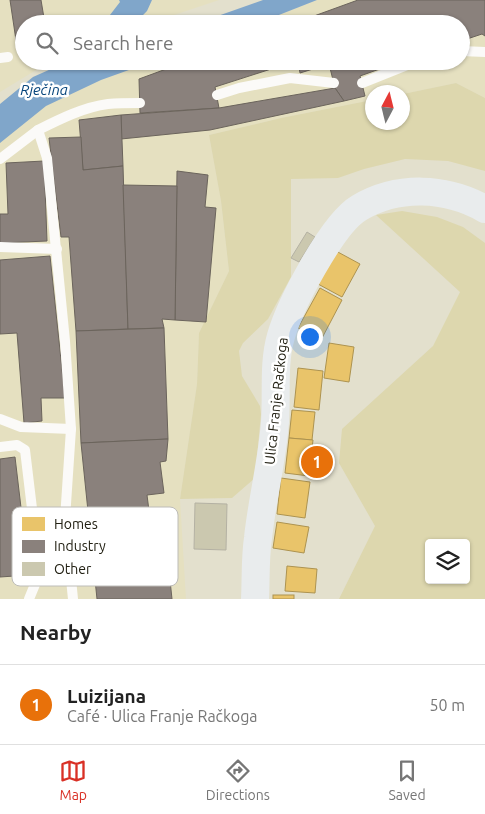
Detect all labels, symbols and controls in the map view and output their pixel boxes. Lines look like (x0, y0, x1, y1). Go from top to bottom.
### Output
search box (15, 15, 470, 70)
icon: search (33, 29, 61, 57)
text: Search here (73, 32, 173, 54)
water label: Rječina (20, 81, 68, 98)
north arrow (365, 85, 410, 130)
your location (297, 324, 323, 350)
street label: Ulica Franje Račkoga (261, 336, 291, 466)
pin: 1 (301, 443, 333, 481)
legend (12, 507, 178, 586)
text: Homes (54, 516, 98, 532)
text: Industry (54, 538, 106, 554)
map controls (425, 539, 470, 584)
button: layers (425, 539, 470, 584)
text: Other (54, 561, 92, 577)
text: Nearby (20, 620, 91, 644)
text: Luizijana (67, 685, 146, 707)
text: 1 (31, 696, 41, 714)
text: 50 m (429, 696, 465, 714)
text: Café · Ulica Franje Račkoga (67, 707, 258, 725)
tab: Map (59, 757, 87, 803)
tab: Directions (206, 757, 270, 803)
tab: Saved (388, 757, 426, 803)

